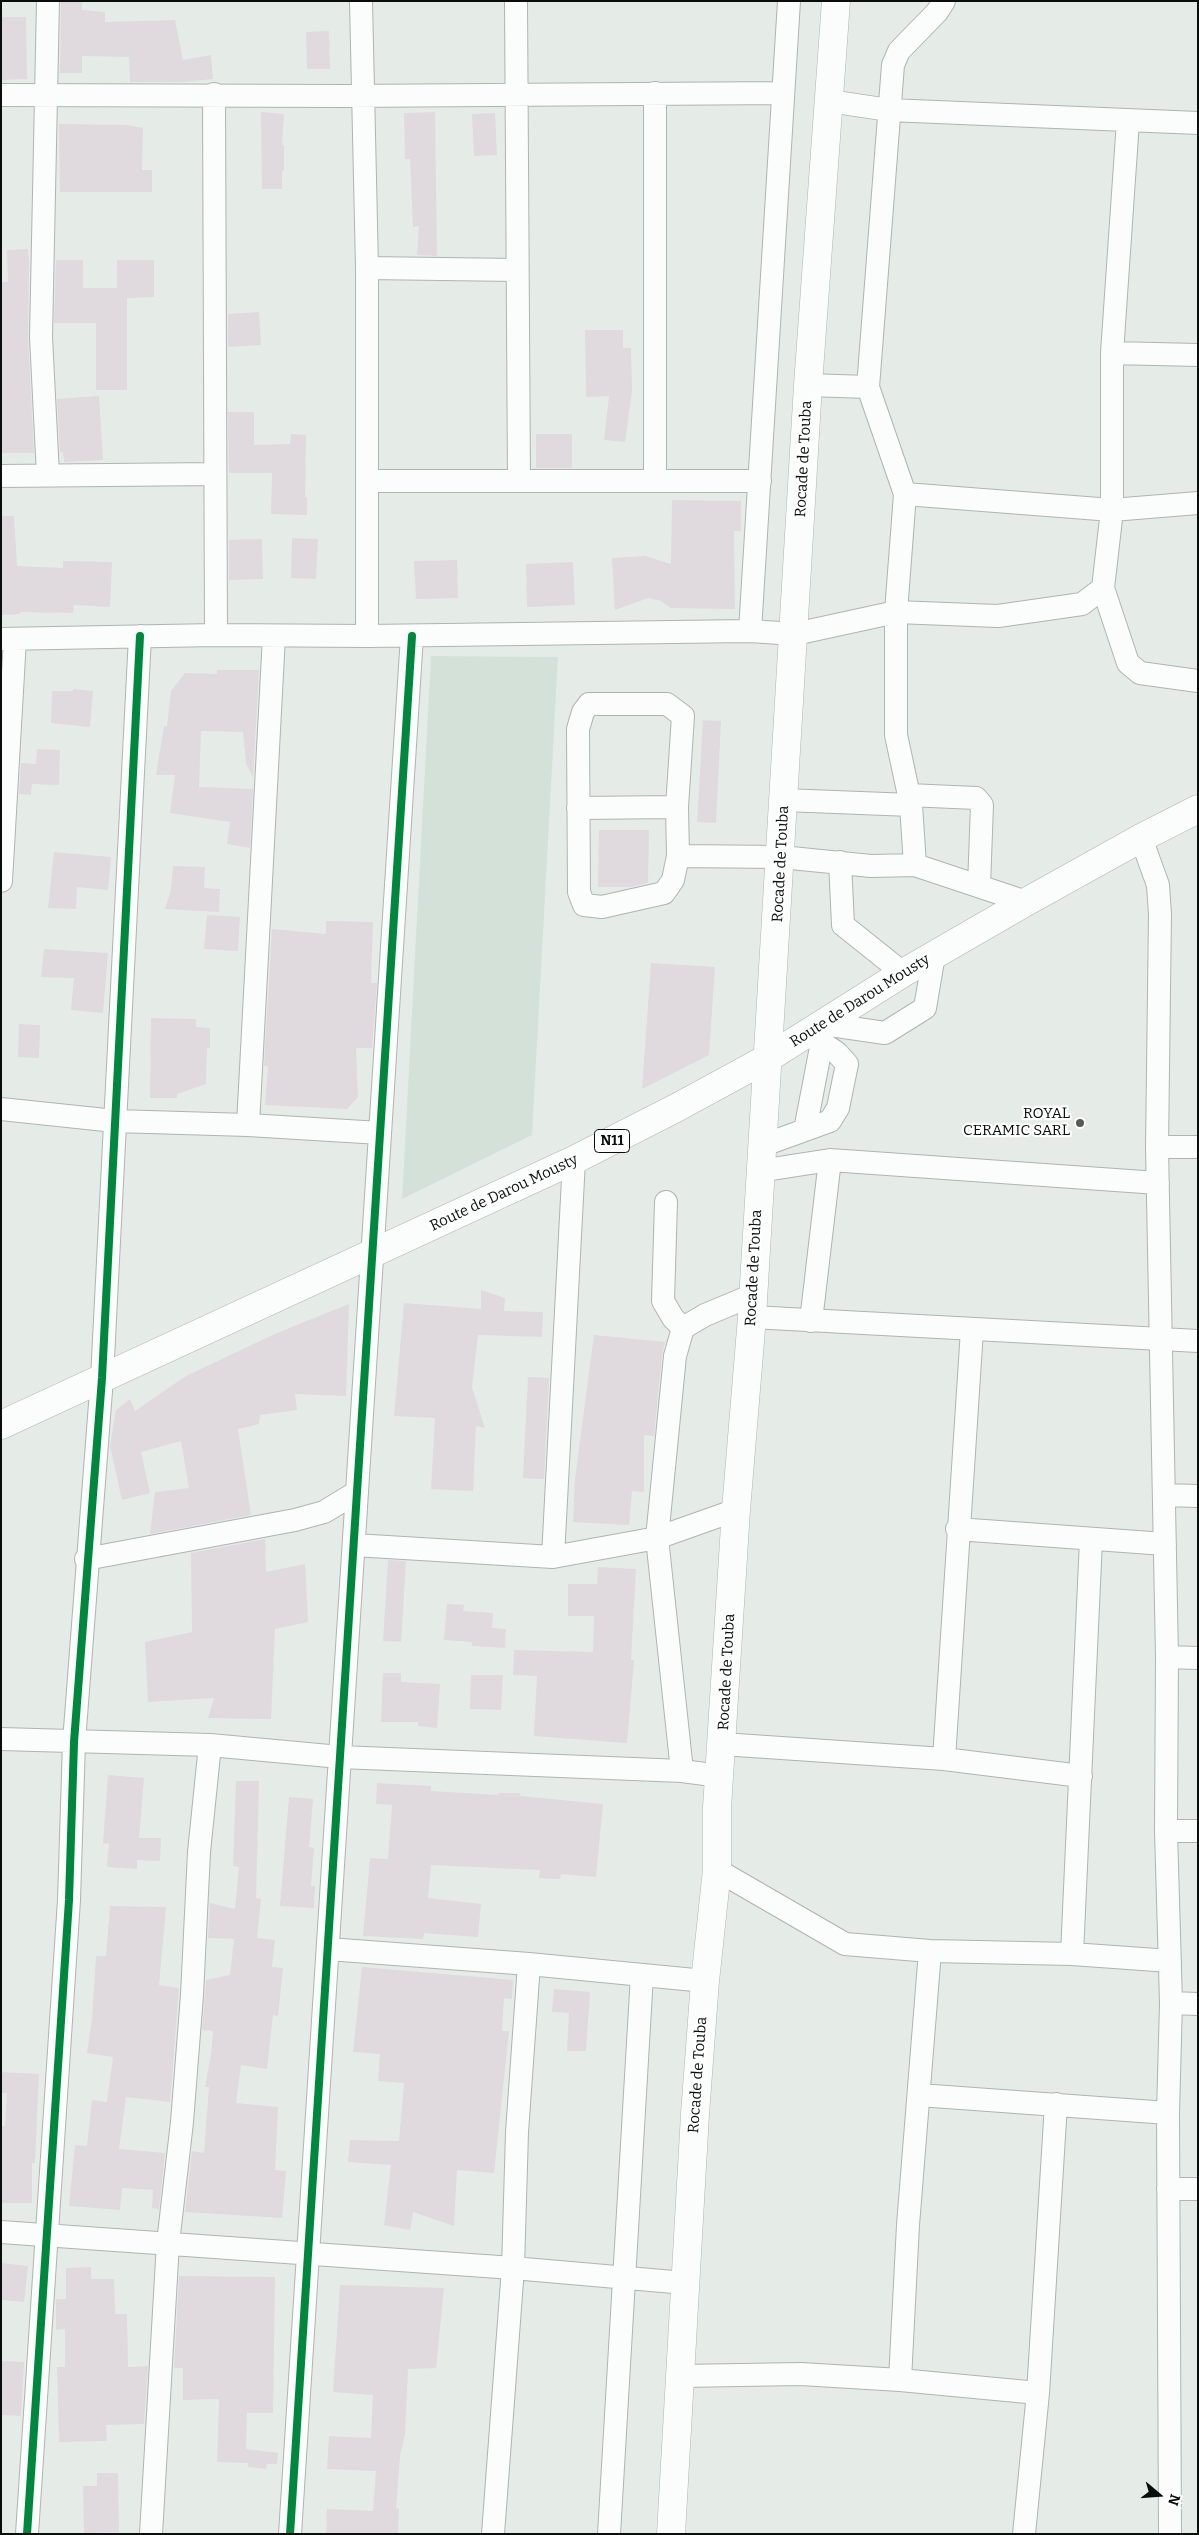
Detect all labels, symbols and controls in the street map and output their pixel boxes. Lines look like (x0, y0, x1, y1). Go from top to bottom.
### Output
street label: Rocade de Touba (792, 400, 816, 518)
street label: Rocade de Touba (769, 805, 793, 923)
street label: Route de Darou Mousty (787, 951, 933, 1051)
place label: ROYAL CERAMIC SARL (963, 1105, 1070, 1140)
marker: ROYAL CERAMIC SARL (1074, 1117, 1086, 1129)
road number: N11 (594, 1130, 630, 1152)
street label: Route de Darou Mousty (427, 1151, 581, 1235)
street label: Rocade de Touba (742, 1209, 766, 1327)
street label: Rocade de Touba (715, 1613, 739, 1731)
street label: Rocade de Touba (685, 2016, 711, 2134)
north arrow (1134, 2470, 1184, 2520)
text: N (1164, 2492, 1183, 2508)

